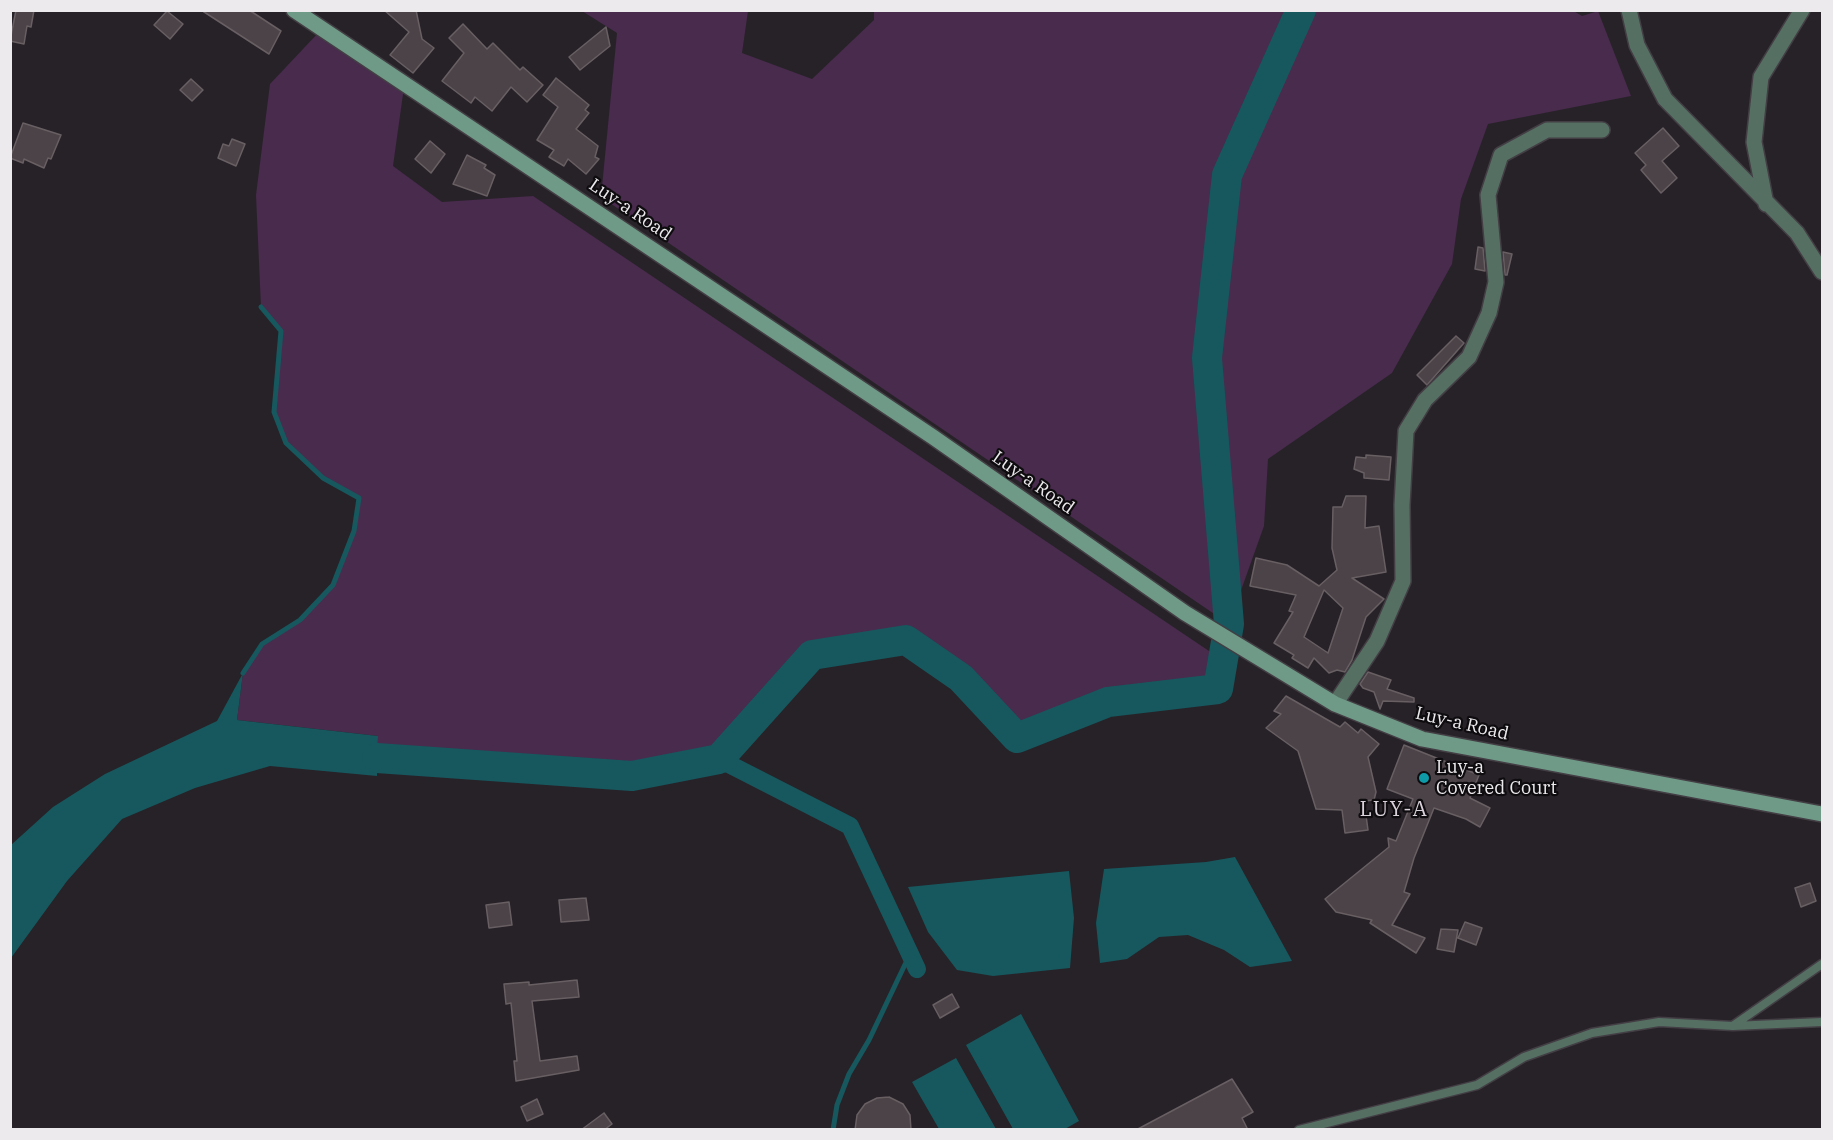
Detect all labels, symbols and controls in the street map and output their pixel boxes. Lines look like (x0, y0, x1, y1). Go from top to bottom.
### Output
street label: Luy-a Road (585, 174, 675, 246)
street label: Luy-a Road (988, 447, 1078, 519)
street label: Luy-a Road (1413, 703, 1511, 745)
place label: Luy-a Covered Court (1436, 757, 1557, 800)
marker: Luy-a Covered Court (1417, 771, 1431, 785)
district label: LUY-A (1359, 797, 1429, 823)

